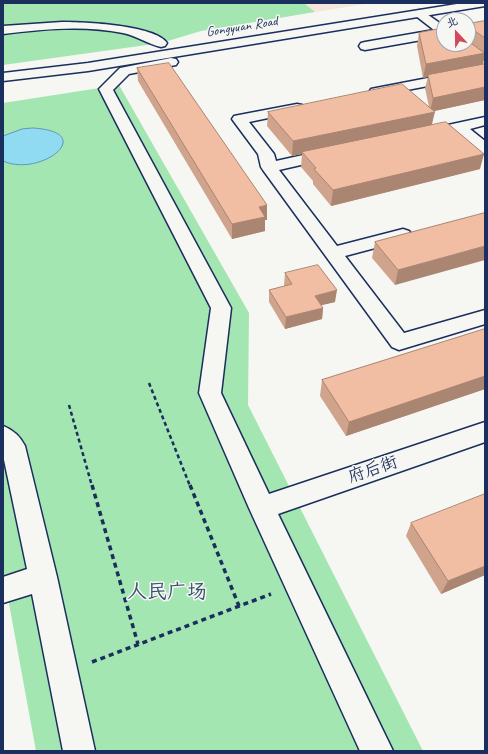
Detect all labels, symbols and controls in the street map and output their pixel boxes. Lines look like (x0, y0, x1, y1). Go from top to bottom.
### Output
north arrow (436, 12, 476, 52)
street label: Gongyuan Road (205, 13, 279, 41)
text: 北 (444, 13, 460, 30)
street label: 府后街 (346, 452, 400, 488)
park label: 人民广场 (127, 581, 207, 605)

